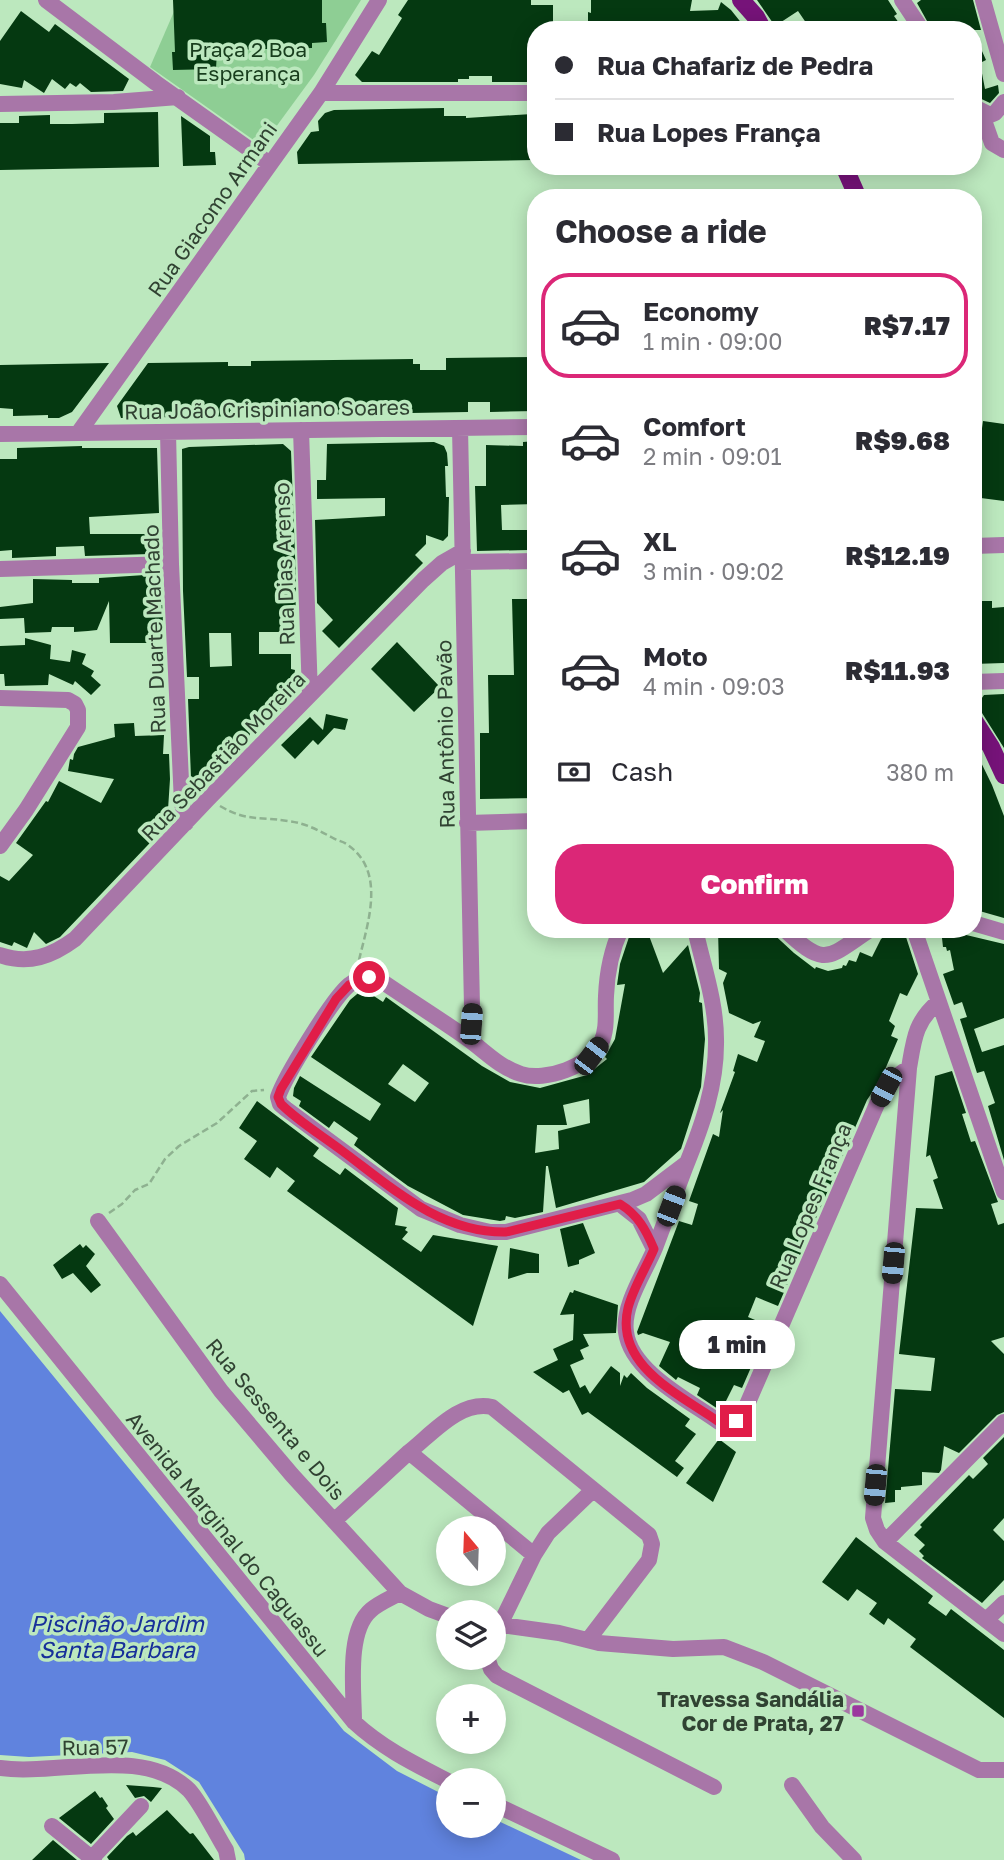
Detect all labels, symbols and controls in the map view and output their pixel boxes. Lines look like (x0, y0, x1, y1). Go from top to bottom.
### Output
park label: Praça 2 Boa Esperança (189, 36, 307, 86)
text: Rua Chafariz de Pedra (597, 50, 873, 81)
street label: Rua Giacomo Armani (142, 116, 282, 302)
text: Rua Lopes França (597, 117, 821, 148)
text: Choose a ride (555, 212, 767, 250)
icon: car (559, 294, 622, 357)
text: Economy (643, 296, 759, 327)
text: R$7.17 (864, 310, 950, 341)
text: 1 min · 09:00 (643, 327, 783, 355)
street label: Rua João Crispiniano Soares (124, 394, 410, 424)
icon: car (559, 409, 622, 472)
text: Comfort (643, 411, 746, 442)
text: R$9.68 (855, 425, 950, 456)
text: 2 min · 09:01 (643, 442, 782, 470)
street label: Rua Dias Arenso (268, 482, 300, 646)
street label: Rua Duarte Machado (137, 524, 171, 734)
icon: car (559, 524, 622, 587)
text: XL (643, 526, 677, 557)
text: R$12.19 (845, 540, 950, 571)
text: 3 min · 09:02 (643, 557, 784, 585)
street label: Rua Antônio Pavão (430, 639, 460, 829)
icon: car (559, 639, 622, 702)
text: Moto (643, 641, 708, 672)
text: R$11.93 (845, 655, 950, 686)
street label: Rua Sebastião Moreira (135, 666, 311, 846)
text: 4 min · 09:03 (643, 672, 785, 700)
icon: cash (555, 753, 593, 791)
text: Cash (611, 756, 673, 787)
text: 380 m (886, 758, 954, 786)
button: Confirm (555, 844, 954, 924)
route start (353, 961, 385, 993)
car (460, 1002, 483, 1046)
car (570, 1033, 613, 1079)
car (867, 1064, 906, 1110)
street label: Rua Lopes França (763, 1119, 857, 1293)
car (654, 1183, 689, 1229)
car (881, 1241, 906, 1285)
callout: 1 min (678, 1320, 794, 1368)
text: 1 min (708, 1330, 766, 1358)
street label: Rua Sessenta e Dois (201, 1333, 351, 1505)
route end (720, 1405, 752, 1437)
street label: Avenida Marginal do Caguassu (121, 1406, 335, 1662)
car (863, 1463, 888, 1507)
north arrow (436, 1516, 506, 1586)
map controls (436, 1516, 506, 1838)
button: layers (436, 1600, 506, 1670)
water label: Piscinão Jardim Santa Barbara (30, 1609, 206, 1663)
button: + (436, 1684, 506, 1754)
place label: Travessa Sandália Cor de Prata, 27 (657, 1686, 844, 1736)
marker: Travessa Sandália Cor de Prata, 27 (850, 1703, 866, 1719)
street label: Rua 57 (61, 1733, 129, 1761)
button: − (436, 1768, 506, 1838)

